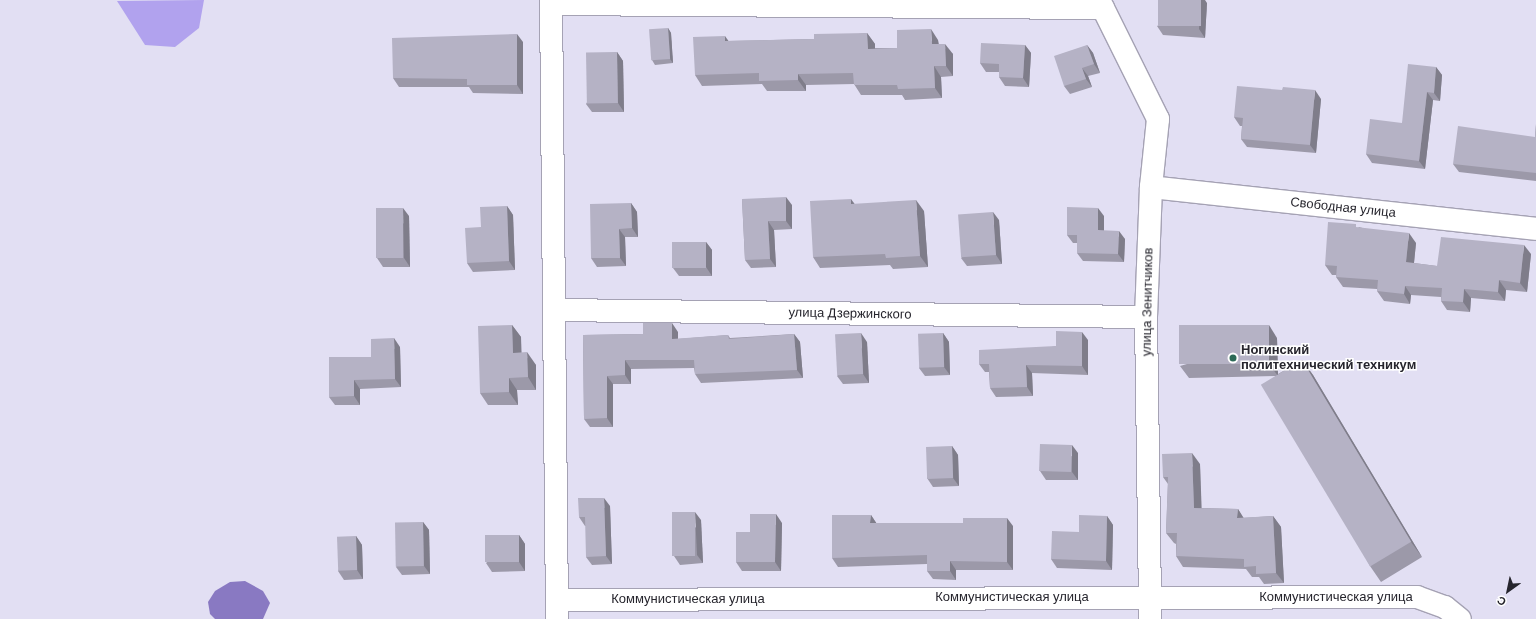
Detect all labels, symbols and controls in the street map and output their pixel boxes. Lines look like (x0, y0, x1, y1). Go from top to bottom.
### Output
street label: Свободная улица (1289, 195, 1397, 221)
street label: улица Зенитчиков (1139, 248, 1157, 356)
street label: улица Дзержинского (788, 305, 912, 323)
place label: Ногинский политехнический техникум (1241, 343, 1416, 374)
marker: Ногинский политехнический техникум (1228, 353, 1238, 363)
north arrow (1488, 571, 1528, 611)
street label: Коммунистическая улица (935, 589, 1089, 605)
street label: Коммунистическая улица (1259, 589, 1413, 605)
street label: Коммунистическая улица (611, 591, 765, 607)
text: С (1494, 593, 1509, 609)

